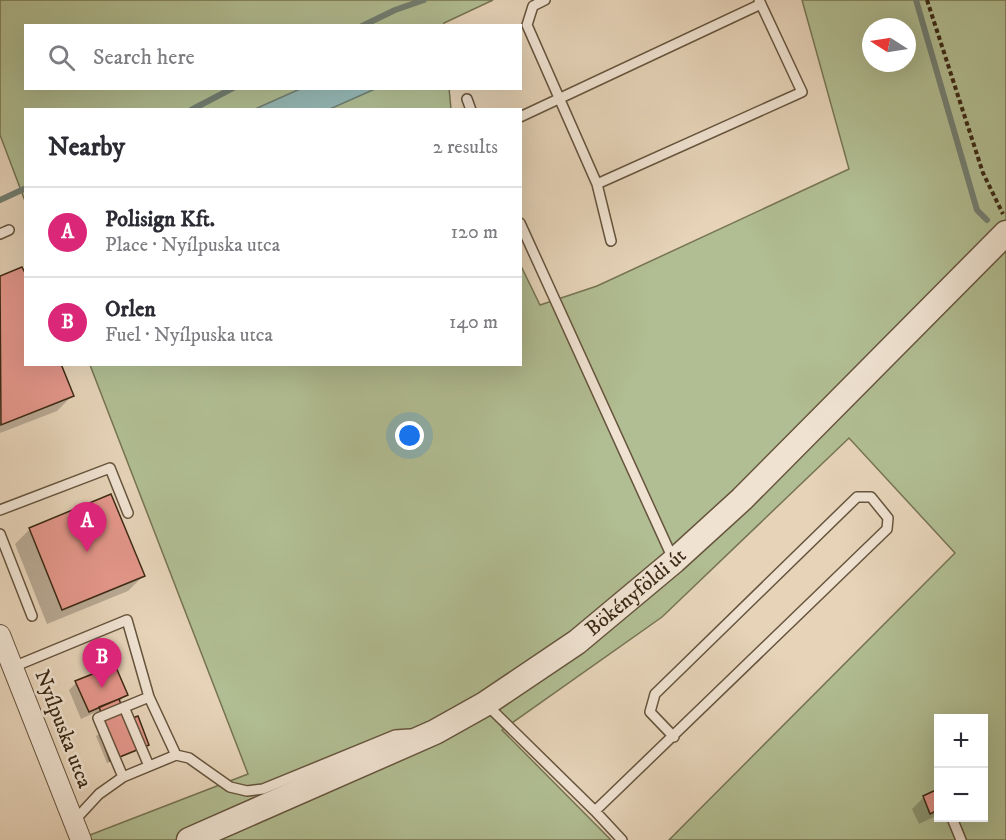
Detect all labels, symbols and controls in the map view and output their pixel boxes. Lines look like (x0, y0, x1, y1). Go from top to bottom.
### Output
north arrow (862, 18, 916, 72)
search box (24, 24, 522, 90)
icon: search (45, 41, 78, 74)
text: Search here (93, 44, 195, 71)
text: Nearby (48, 131, 125, 164)
text: 2 results (433, 135, 498, 160)
text: Polisign Kft. (105, 206, 215, 233)
text: A (61, 220, 74, 245)
text: 120 m (451, 220, 498, 245)
text: Place · Nyílpuska utca (105, 233, 280, 258)
text: Orlen (105, 296, 156, 323)
text: B (61, 310, 74, 335)
text: 140 m (449, 310, 498, 335)
text: Fuel · Nyílpuska utca (105, 323, 273, 348)
your location (395, 421, 424, 450)
pin: A (68, 502, 106, 552)
street label: Bökényföldi út (580, 543, 692, 642)
pin: B (82, 638, 122, 688)
street label: Nyílpuska utca (28, 666, 98, 792)
map controls (934, 714, 988, 822)
button: + (934, 714, 988, 768)
button: − (934, 768, 988, 822)

